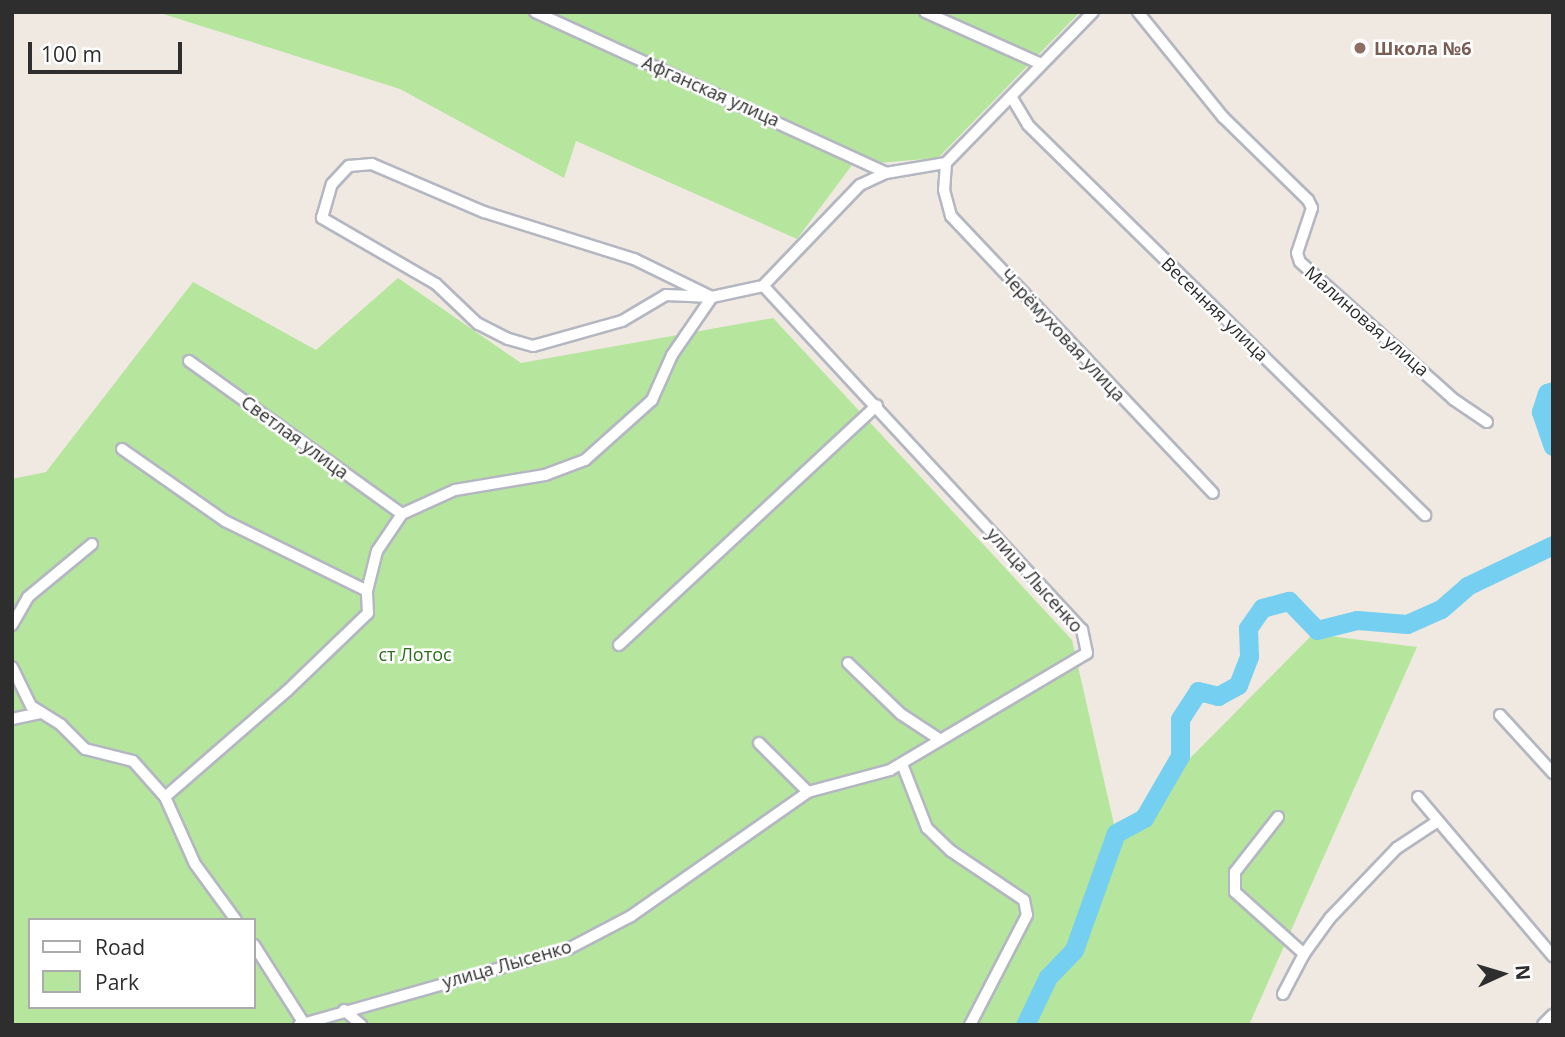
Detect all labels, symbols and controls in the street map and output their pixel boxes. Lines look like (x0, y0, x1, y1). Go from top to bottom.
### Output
scale bar (32, 28, 186, 72)
place label: Школа №6 (1374, 37, 1472, 59)
text: 100 m (41, 40, 102, 68)
marker: Школа №6 (1352, 40, 1368, 56)
street label: Афганская улица (639, 51, 783, 131)
street label: Весенняя улица (1157, 253, 1273, 365)
street label: Малиновая улица (1301, 261, 1433, 381)
street label: Черёмуховая улица (996, 264, 1130, 406)
street label: Светлая улица (237, 391, 353, 483)
street label: улица Лысенко (982, 523, 1088, 637)
park label: ст Лотос (378, 643, 452, 665)
legend (28, 918, 256, 1009)
text: Road (95, 933, 145, 961)
street label: улица Лысенко (440, 935, 574, 993)
north arrow (1467, 939, 1537, 1009)
text: N (1509, 964, 1536, 981)
text: Park (95, 968, 139, 996)

